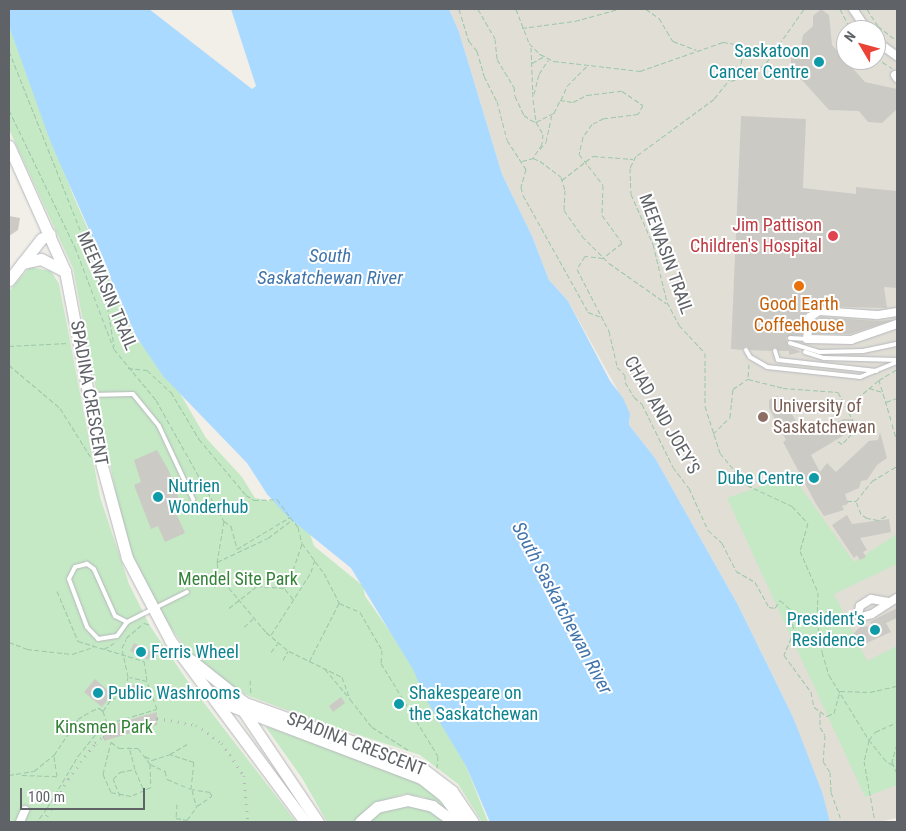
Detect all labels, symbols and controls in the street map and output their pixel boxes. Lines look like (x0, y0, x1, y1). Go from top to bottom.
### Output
north arrow (836, 20, 886, 70)
text: N (841, 28, 859, 45)
place label: Saskatoon Cancer Centre (709, 41, 809, 84)
marker: Saskatoon Cancer Centre (813, 56, 825, 68)
street label: MEEWASIN TRAIL (634, 191, 698, 317)
place label: Jim Pattison Children's Hospital (690, 215, 822, 258)
street label: MEEWASIN TRAIL (72, 228, 142, 354)
marker: Jim Pattison Children's Hospital (826, 229, 840, 243)
water label: South Saskatchewan River (257, 245, 403, 289)
marker: Good Earth Coffeehouse (793, 280, 805, 292)
place label: Good Earth Coffeehouse (754, 294, 844, 336)
street label: SPADINA CRESCENT (66, 319, 112, 467)
street label: CHAD AND JOEY'S (619, 352, 705, 478)
place label: University of Saskatchewan (773, 396, 876, 438)
marker: University of Saskatchewan (757, 411, 769, 423)
place label: Dube Centre (717, 467, 804, 489)
marker: Dube Centre (808, 472, 820, 484)
place label: Nutrien Wonderhub (168, 476, 248, 518)
marker: Nutrien Wonderhub (152, 491, 164, 503)
water label: South Saskatchewan River (507, 518, 617, 698)
park label: Mendel Site Park (178, 568, 298, 590)
place label: President's Residence (787, 609, 865, 652)
marker: President's Residence (869, 624, 881, 636)
place label: Ferris Wheel (151, 641, 239, 663)
marker: Ferris Wheel (135, 646, 147, 658)
place label: Public Washrooms (108, 682, 240, 704)
place label: Shakespeare on the Saskatchewan (409, 683, 538, 726)
marker: Public Washrooms (92, 687, 104, 699)
marker: Shakespeare on the Saskatchewan (393, 698, 405, 710)
street label: SPADINA CRESCENT (284, 708, 428, 780)
park label: Kinsmen Park (55, 716, 153, 738)
scale bar (22, 778, 148, 810)
text: 100 m (28, 788, 65, 806)

